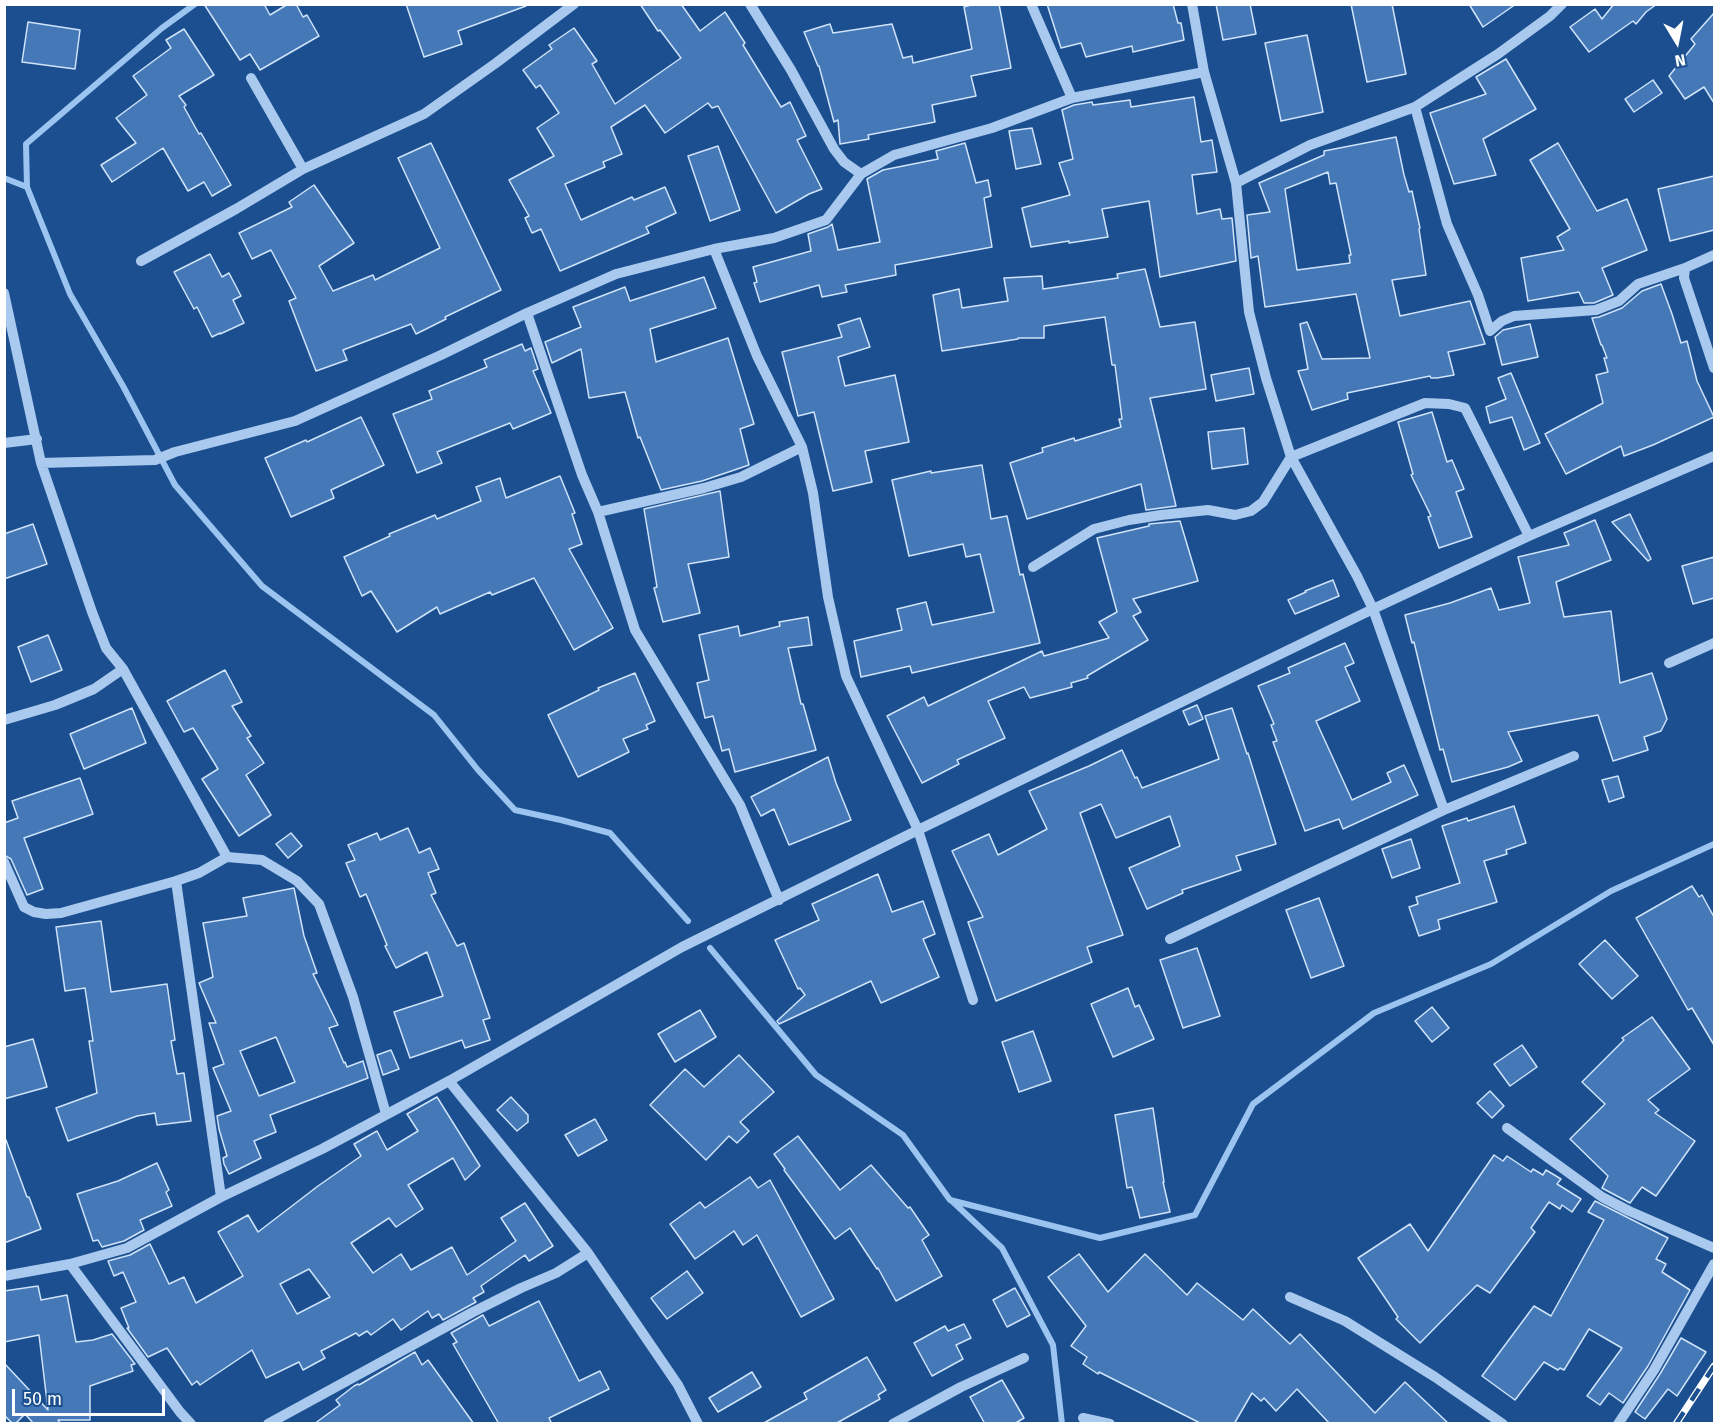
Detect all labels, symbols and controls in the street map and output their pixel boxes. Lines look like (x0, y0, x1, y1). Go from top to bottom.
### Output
north arrow (1647, 12, 1707, 72)
text: N (1673, 50, 1687, 70)
scale bar (15, 1377, 168, 1415)
text: 50 m (23, 1388, 62, 1410)

